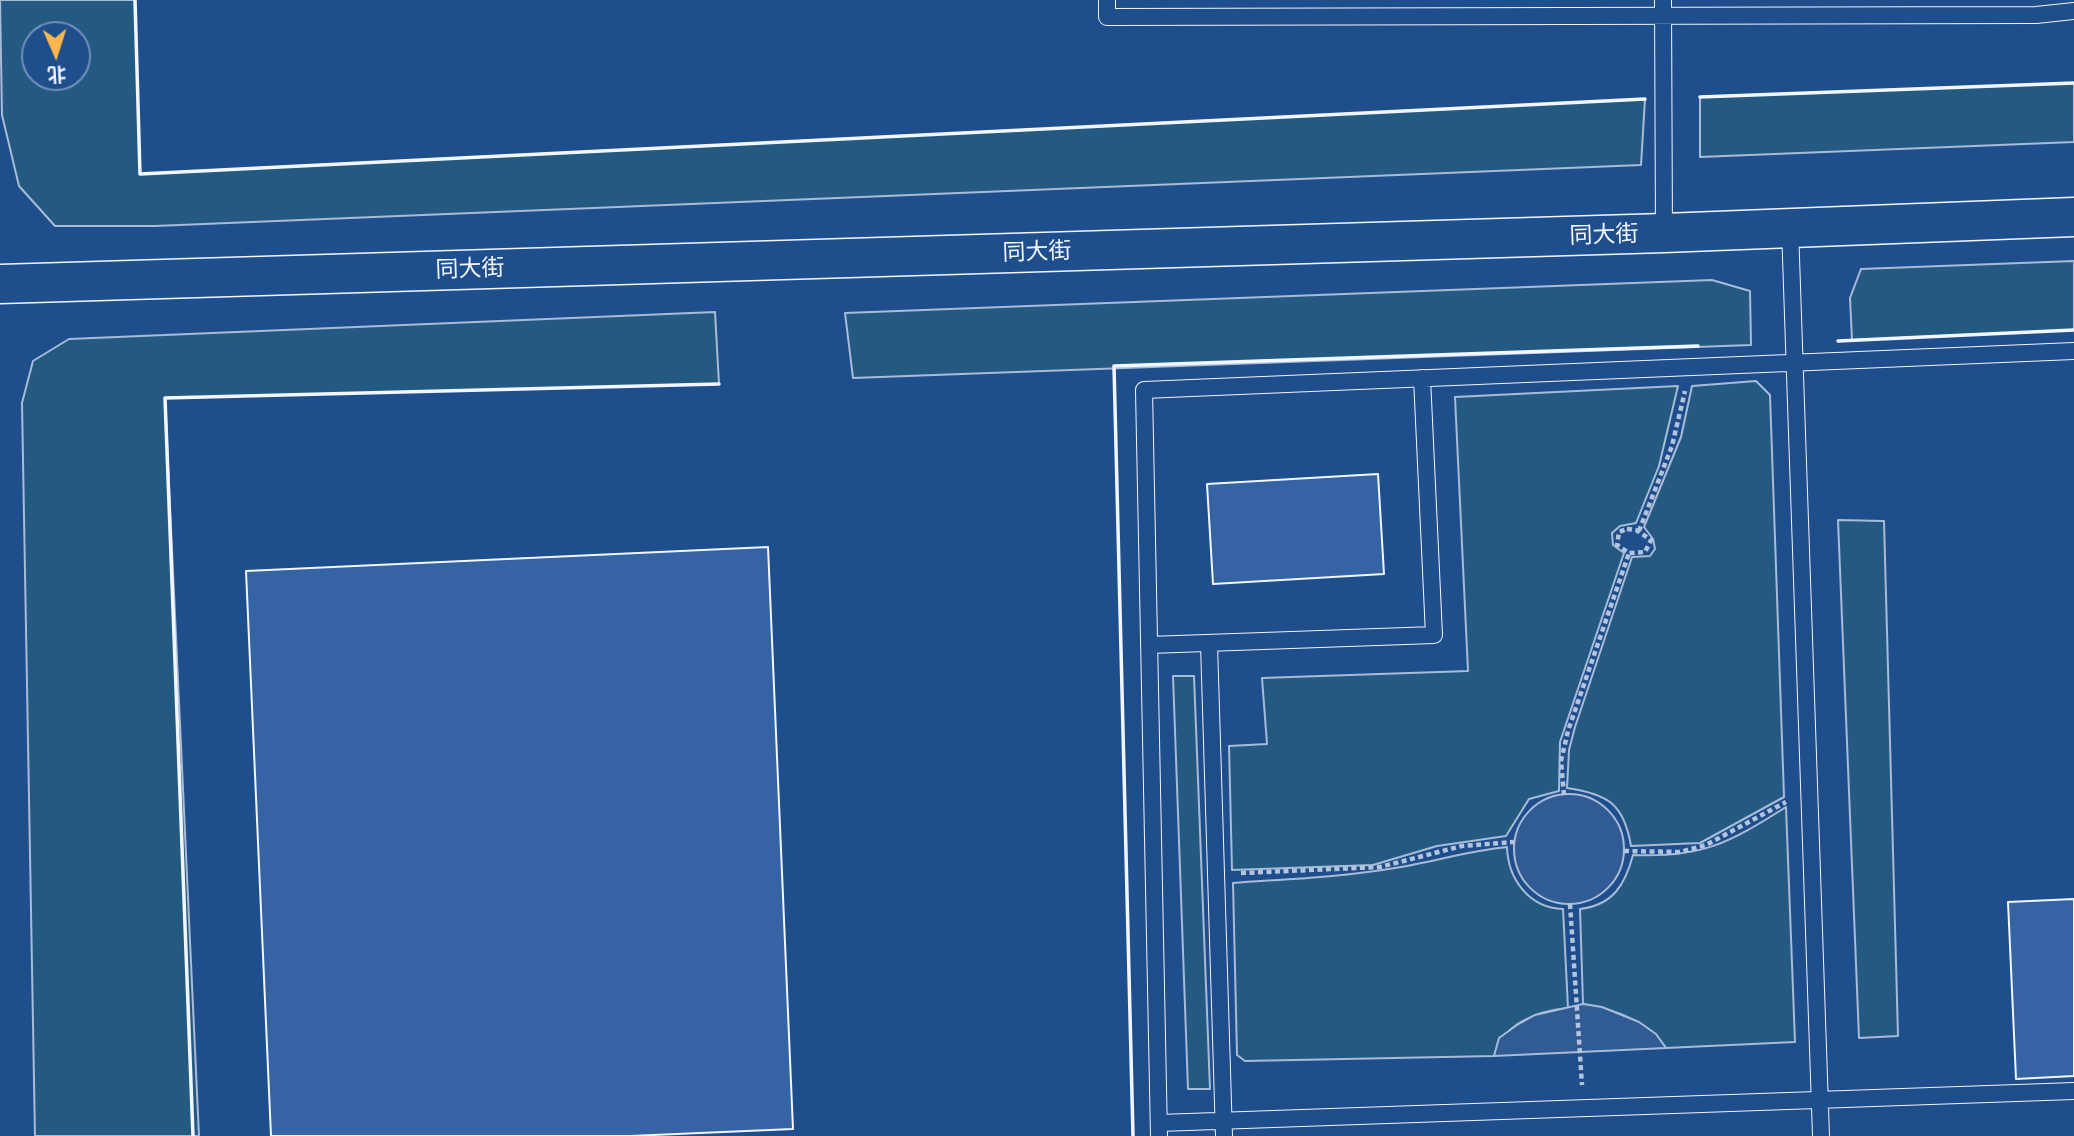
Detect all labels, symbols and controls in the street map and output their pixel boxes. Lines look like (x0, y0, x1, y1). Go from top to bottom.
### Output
north arrow (21, 21, 91, 91)
text: 北 (47, 63, 67, 86)
street label: 同大街 (1569, 220, 1639, 250)
street label: 同大街 (1002, 237, 1072, 267)
street label: 同大街 (435, 254, 505, 284)

